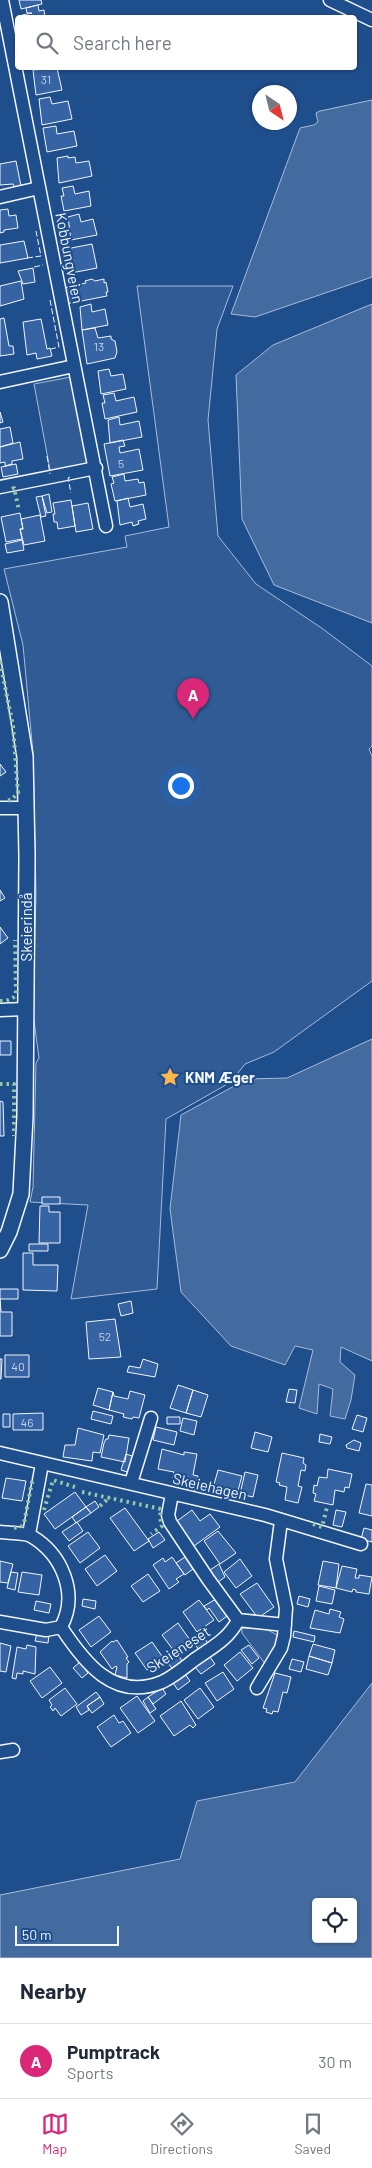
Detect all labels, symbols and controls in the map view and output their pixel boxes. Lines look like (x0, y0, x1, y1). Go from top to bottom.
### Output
search box (15, 15, 357, 70)
icon: search (33, 29, 61, 57)
text: Search here (73, 31, 172, 54)
house number: 31 (41, 72, 51, 86)
north arrow (252, 85, 297, 130)
street label: Kobbungveien (52, 211, 88, 305)
house number: 13 (94, 339, 104, 353)
house number: 5 (118, 456, 124, 470)
pin: A (177, 678, 209, 719)
your location (168, 773, 194, 799)
street label: Skeierindå (17, 893, 35, 961)
place icon: KNM Æger (159, 1066, 181, 1088)
place label: KNM Æger (185, 1068, 255, 1086)
house number: 52 (99, 1329, 111, 1343)
house number: 40 (11, 1359, 25, 1373)
house number: 46 (21, 1415, 33, 1429)
street label: Skeiehagen (171, 1469, 249, 1503)
street label: Skeieneset (143, 1622, 213, 1676)
map controls (312, 1898, 357, 1943)
button: locate (312, 1898, 357, 1943)
scale bar (15, 1923, 119, 1946)
text: 50 m (22, 1926, 51, 1943)
text: Nearby (20, 1978, 86, 2003)
text: Pumptrack (67, 2040, 160, 2063)
text: A (31, 2052, 41, 2071)
text: 30 m (318, 2052, 352, 2071)
text: Sports (67, 2063, 113, 2082)
tab: Map (41, 2110, 69, 2157)
tab: Directions (150, 2110, 213, 2157)
tab: Saved (294, 2110, 331, 2157)

